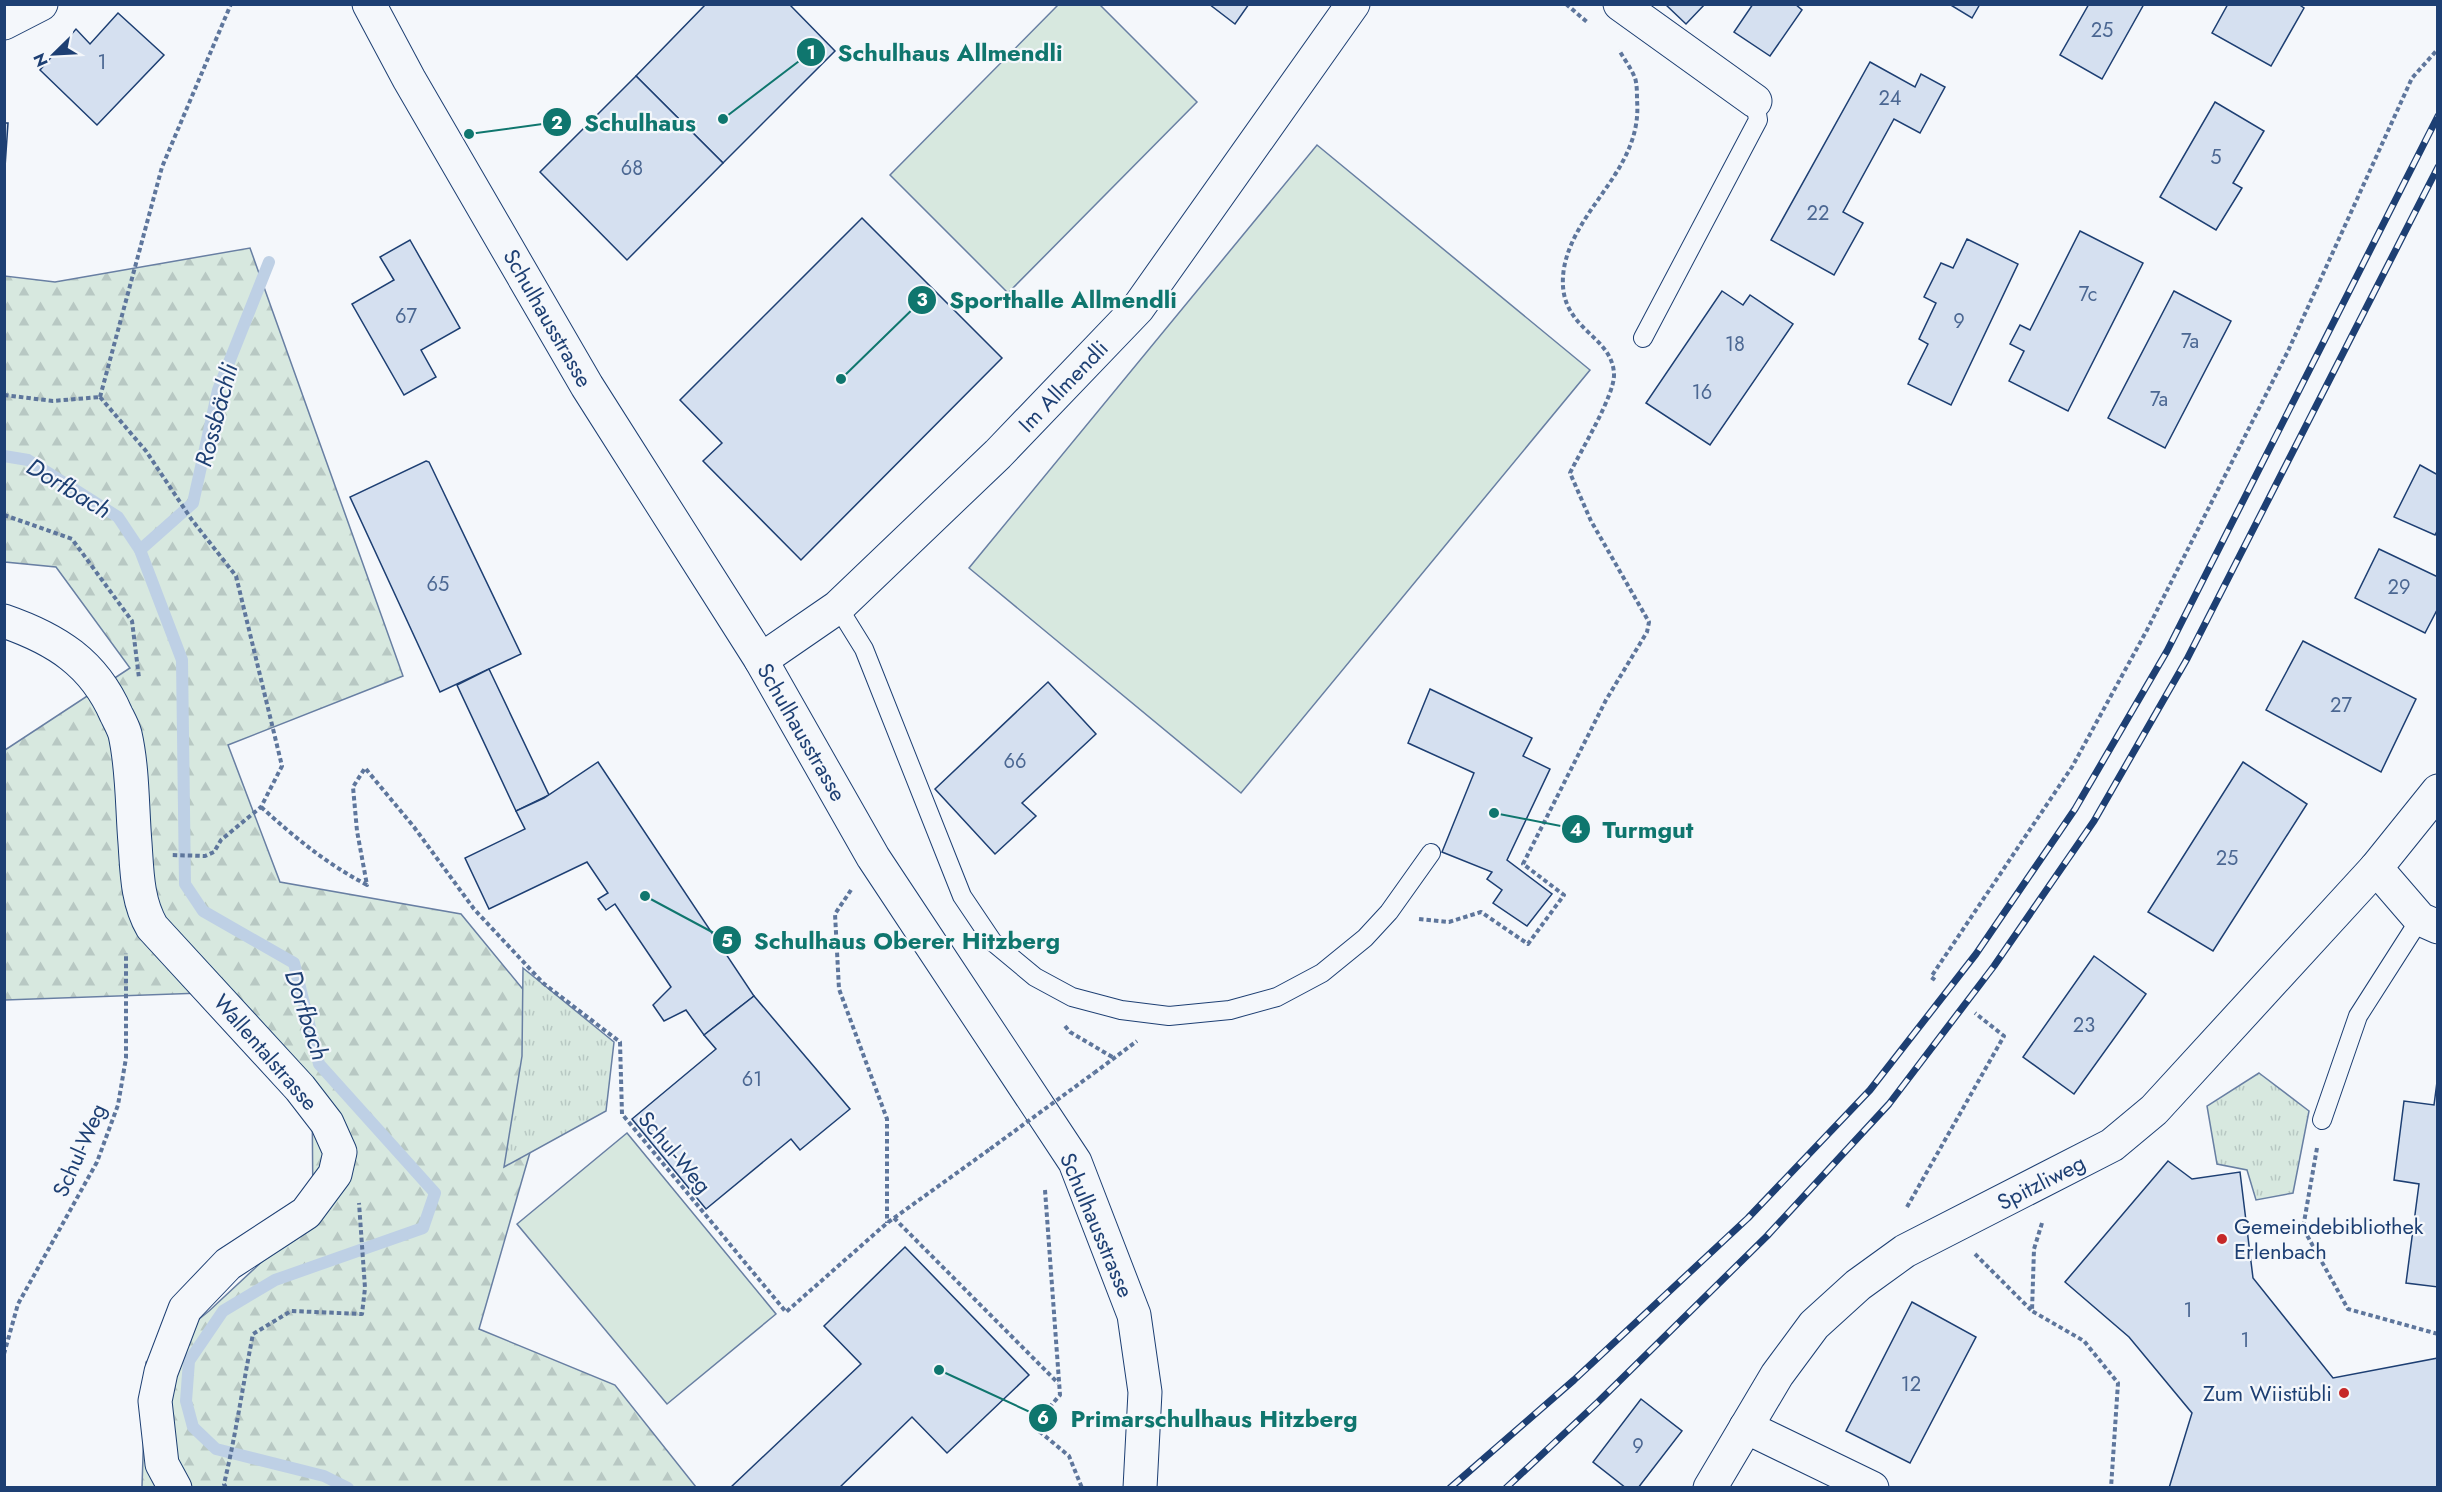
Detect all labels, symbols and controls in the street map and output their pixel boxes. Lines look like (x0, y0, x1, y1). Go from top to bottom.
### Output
house number: 25 (2091, 16, 2113, 45)
north arrow (24, 24, 84, 84)
callout: Schulhaus Allmendli (796, 31, 1075, 73)
text: Schulhaus Allmendli (837, 35, 1063, 70)
text: 1 (806, 40, 816, 66)
house number: 1 (98, 48, 107, 77)
text: N (28, 49, 54, 70)
house number: 24 (1878, 84, 1902, 113)
callout: Schulhaus (542, 101, 708, 143)
text: Schulhaus (584, 105, 696, 140)
text: 2 (551, 110, 563, 136)
house number: 5 (2210, 143, 2222, 172)
house number: 68 (621, 154, 643, 183)
house number: 22 (1807, 199, 1829, 228)
street label: Schulhausstrasse (495, 243, 601, 393)
callout: Sporthalle Allmendli (907, 279, 1189, 321)
house number: 7c (2079, 280, 2097, 309)
text: Sporthalle Allmendli (949, 282, 1177, 317)
text: 3 (916, 287, 928, 313)
house number: 67 (395, 302, 418, 331)
house number: 9 (1953, 307, 1965, 336)
house number: 7a (2181, 327, 2199, 356)
house number: 18 (1725, 330, 1745, 359)
street label: Im Allmendli (1011, 333, 1115, 439)
water label: Rossbächli (185, 358, 247, 471)
house number: 16 (1692, 378, 1712, 407)
house number: 7a (2150, 385, 2168, 414)
water label: Dorfbach (20, 449, 118, 527)
house number: 65 (427, 570, 449, 599)
house number: 29 (2388, 573, 2410, 602)
street label: Schulhausstrasse (749, 657, 855, 807)
house number: 27 (2330, 691, 2352, 720)
house number: 66 (1003, 747, 1027, 776)
callout: Turmgut (1561, 808, 1705, 850)
text: Turmgut (1603, 812, 1694, 847)
text: 4 (1570, 817, 1582, 843)
house number: 25 (2216, 844, 2238, 873)
callout: Schulhaus Oberer Hitzberg (712, 919, 1072, 961)
text: Schulhaus Oberer Hitzberg (754, 923, 1060, 958)
text: 5 (721, 928, 733, 954)
water label: Dorfbach (276, 965, 338, 1065)
street label: Wallentalstrasse (206, 987, 326, 1117)
house number: 23 (2073, 1011, 2095, 1040)
house number: 61 (742, 1065, 762, 1094)
street label: Schul-Weg (44, 1098, 114, 1202)
street label: Schul-Weg (631, 1104, 719, 1200)
street label: Spitzliweg (1991, 1146, 2091, 1218)
street label: Schulhausstrasse (1052, 1148, 1142, 1302)
place label: Gemeindebibliothek Erlenbach (2234, 1210, 2424, 1267)
marker: Gemeindebibliothek Erlenbach (2215, 1232, 2229, 1246)
house number: 1 (2184, 1296, 2193, 1325)
house number: 1 (2241, 1326, 2250, 1355)
house number: 12 (1901, 1370, 1921, 1399)
place label: Zum Wiistübli (2203, 1377, 2332, 1409)
marker: Zum Wiistübli (2337, 1386, 2351, 1400)
callout: Primarschulhaus Hitzberg (1028, 1397, 1369, 1439)
text: Primarschulhaus Hitzberg (1070, 1401, 1358, 1436)
text: 6 (1037, 1405, 1049, 1431)
house number: 9 (1632, 1432, 1644, 1461)

